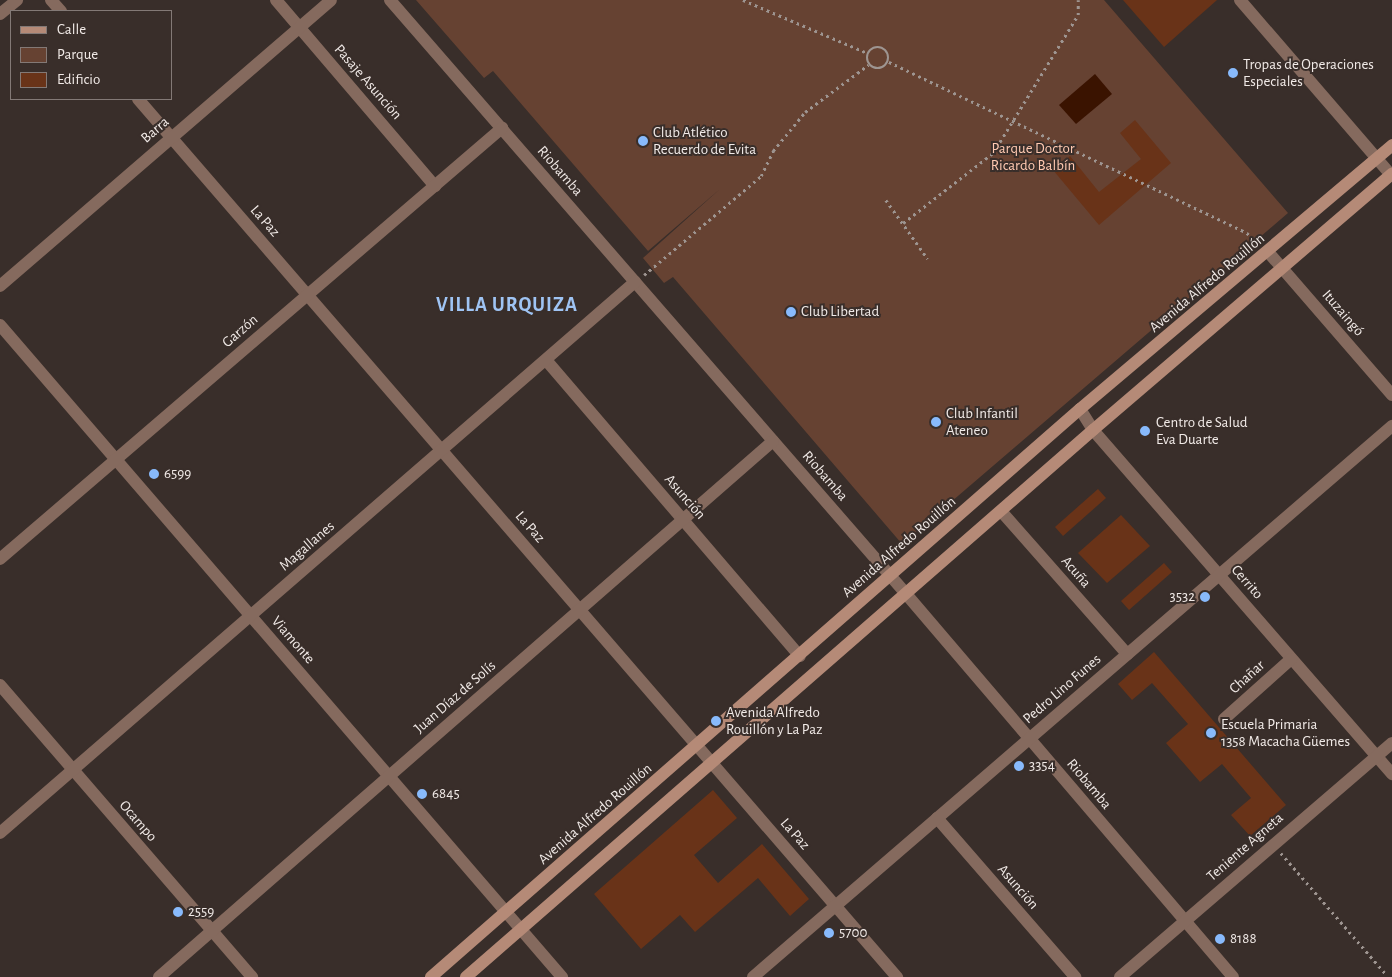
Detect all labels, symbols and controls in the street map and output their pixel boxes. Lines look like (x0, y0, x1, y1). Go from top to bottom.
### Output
legend (10, 10, 172, 100)
text: Calle (57, 22, 86, 37)
street label: Pasaje Asunción (330, 41, 406, 123)
text: Parque (57, 47, 98, 62)
place label: Tropas de Operaciones Especiales (1243, 55, 1374, 90)
marker: Tropas de Operaciones Especiales (1227, 67, 1239, 79)
text: Edificio (57, 72, 100, 87)
street label: Barra (137, 113, 173, 147)
place label: Club Atlético Recuerdo de Evita (653, 123, 756, 158)
marker: Club Atlético Recuerdo de Evita (637, 135, 649, 147)
park label: Parque Doctor Ricardo Balbín (991, 139, 1075, 174)
street label: Riobamba (533, 142, 587, 200)
street label: La Paz (246, 201, 284, 241)
street label: Avenida Alfredo Rouillón (1146, 229, 1268, 337)
street label: Ituzaingó (1318, 286, 1368, 340)
district label: VILLA URQUIZA (434, 293, 580, 317)
place label: Club Libertad (801, 303, 879, 321)
marker: Club Libertad (785, 306, 797, 318)
street label: Garzón (218, 311, 262, 351)
place label: Club Infantil Ateneo (946, 404, 1018, 439)
place label: Centro de Salud Eva Duarte (1156, 413, 1248, 448)
marker: Club Infantil Ateneo (930, 416, 942, 428)
marker: Centro de Salud Eva Duarte (1138, 424, 1152, 438)
street label: Riobamba (798, 447, 852, 505)
place label: 6599 (164, 465, 191, 483)
marker: 6599 (148, 468, 160, 480)
street label: Asunción (661, 471, 709, 523)
street label: Avenida Alfredo Rouillón (838, 493, 960, 601)
street label: La Paz (511, 507, 549, 547)
street label: Magallanes (276, 517, 338, 575)
street label: Acuña (1057, 552, 1095, 592)
street label: Cerrito (1227, 561, 1267, 603)
place label: 3532 (1170, 588, 1195, 606)
marker: 3532 (1199, 591, 1211, 603)
street label: Viamonte (267, 612, 319, 668)
street label: Pedro Lino Funes (1019, 650, 1105, 728)
street label: Chañar (1225, 656, 1269, 698)
street label: Juan Díaz de Solís (411, 657, 499, 737)
place label: Avenida Alfredo Rouillón y La Paz (726, 703, 822, 738)
marker: Avenida Alfredo Rouillón y La Paz (710, 715, 722, 727)
place label: Escuela Primaria 1358 Macacha Güemes (1221, 715, 1350, 750)
marker: Escuela Primaria 1358 Macacha Güemes (1205, 727, 1217, 739)
street label: Riobamba (1063, 755, 1115, 813)
place label: 3354 (1029, 757, 1055, 775)
street label: Avenida Alfredo Rouillón (534, 760, 656, 868)
marker: 3354 (1013, 760, 1025, 772)
place label: 6845 (432, 785, 460, 803)
marker: 6845 (416, 788, 428, 800)
street label: Ocampo (115, 797, 161, 845)
street label: Teniente Agneta (1203, 809, 1287, 885)
street label: La Paz (776, 814, 814, 854)
street label: Asunción (994, 861, 1042, 913)
place label: 2559 (188, 903, 214, 921)
marker: 2559 (172, 906, 184, 918)
place label: 5700 (839, 924, 867, 942)
marker: 5700 (823, 927, 835, 939)
place label: 8188 (1230, 930, 1256, 948)
marker: 8188 (1214, 933, 1226, 945)

